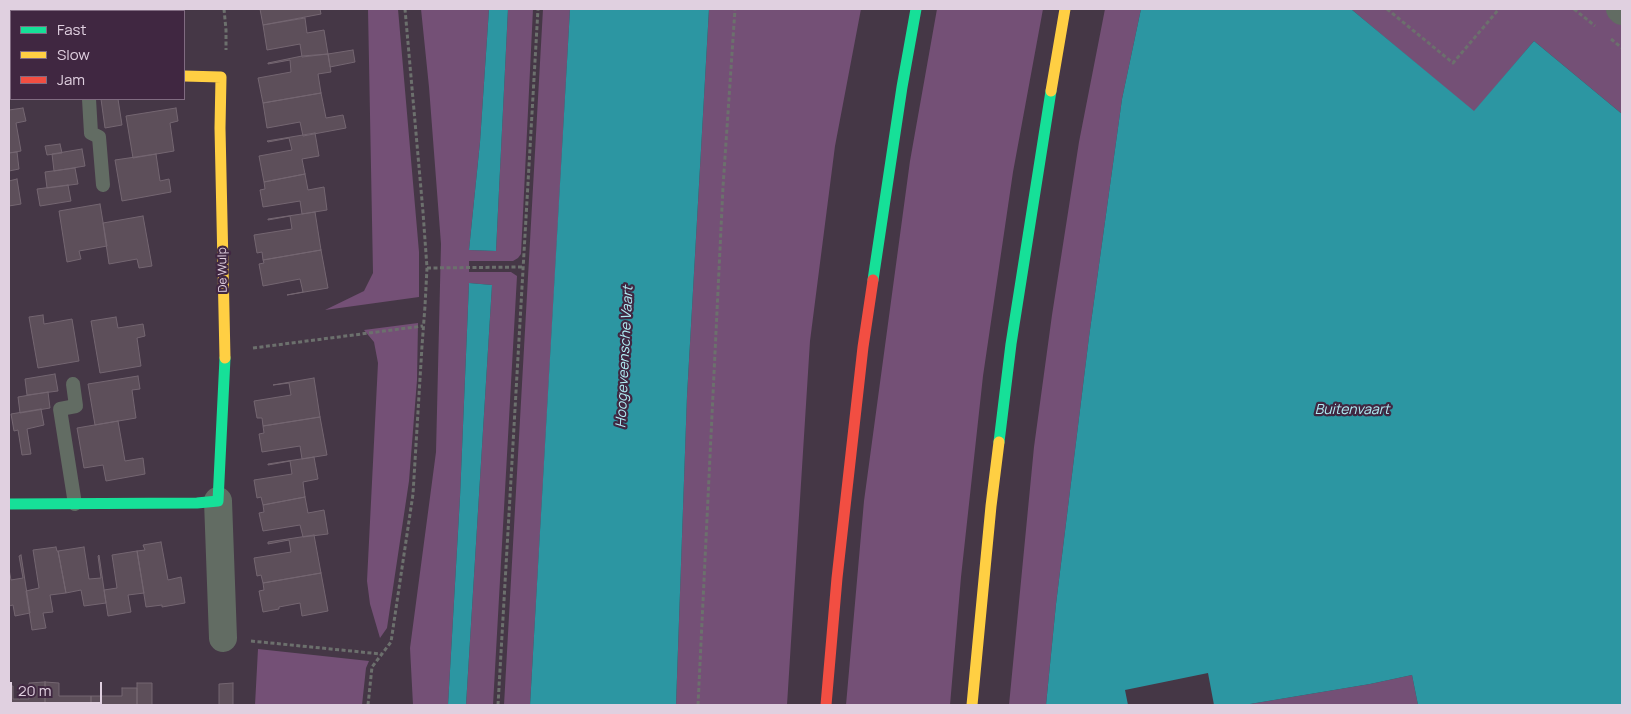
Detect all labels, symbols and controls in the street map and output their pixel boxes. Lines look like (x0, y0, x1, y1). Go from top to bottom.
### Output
legend (10, 10, 185, 100)
text: Fast (57, 19, 86, 40)
text: Slow (57, 44, 90, 65)
text: Jam (57, 69, 85, 90)
street label: De Wulp (215, 247, 231, 293)
water label: Hoogeveensche Vaart (613, 286, 637, 428)
water label: Buitenvaart (1315, 402, 1389, 418)
scale bar (12, 672, 105, 704)
text: 20 m (18, 680, 51, 701)

